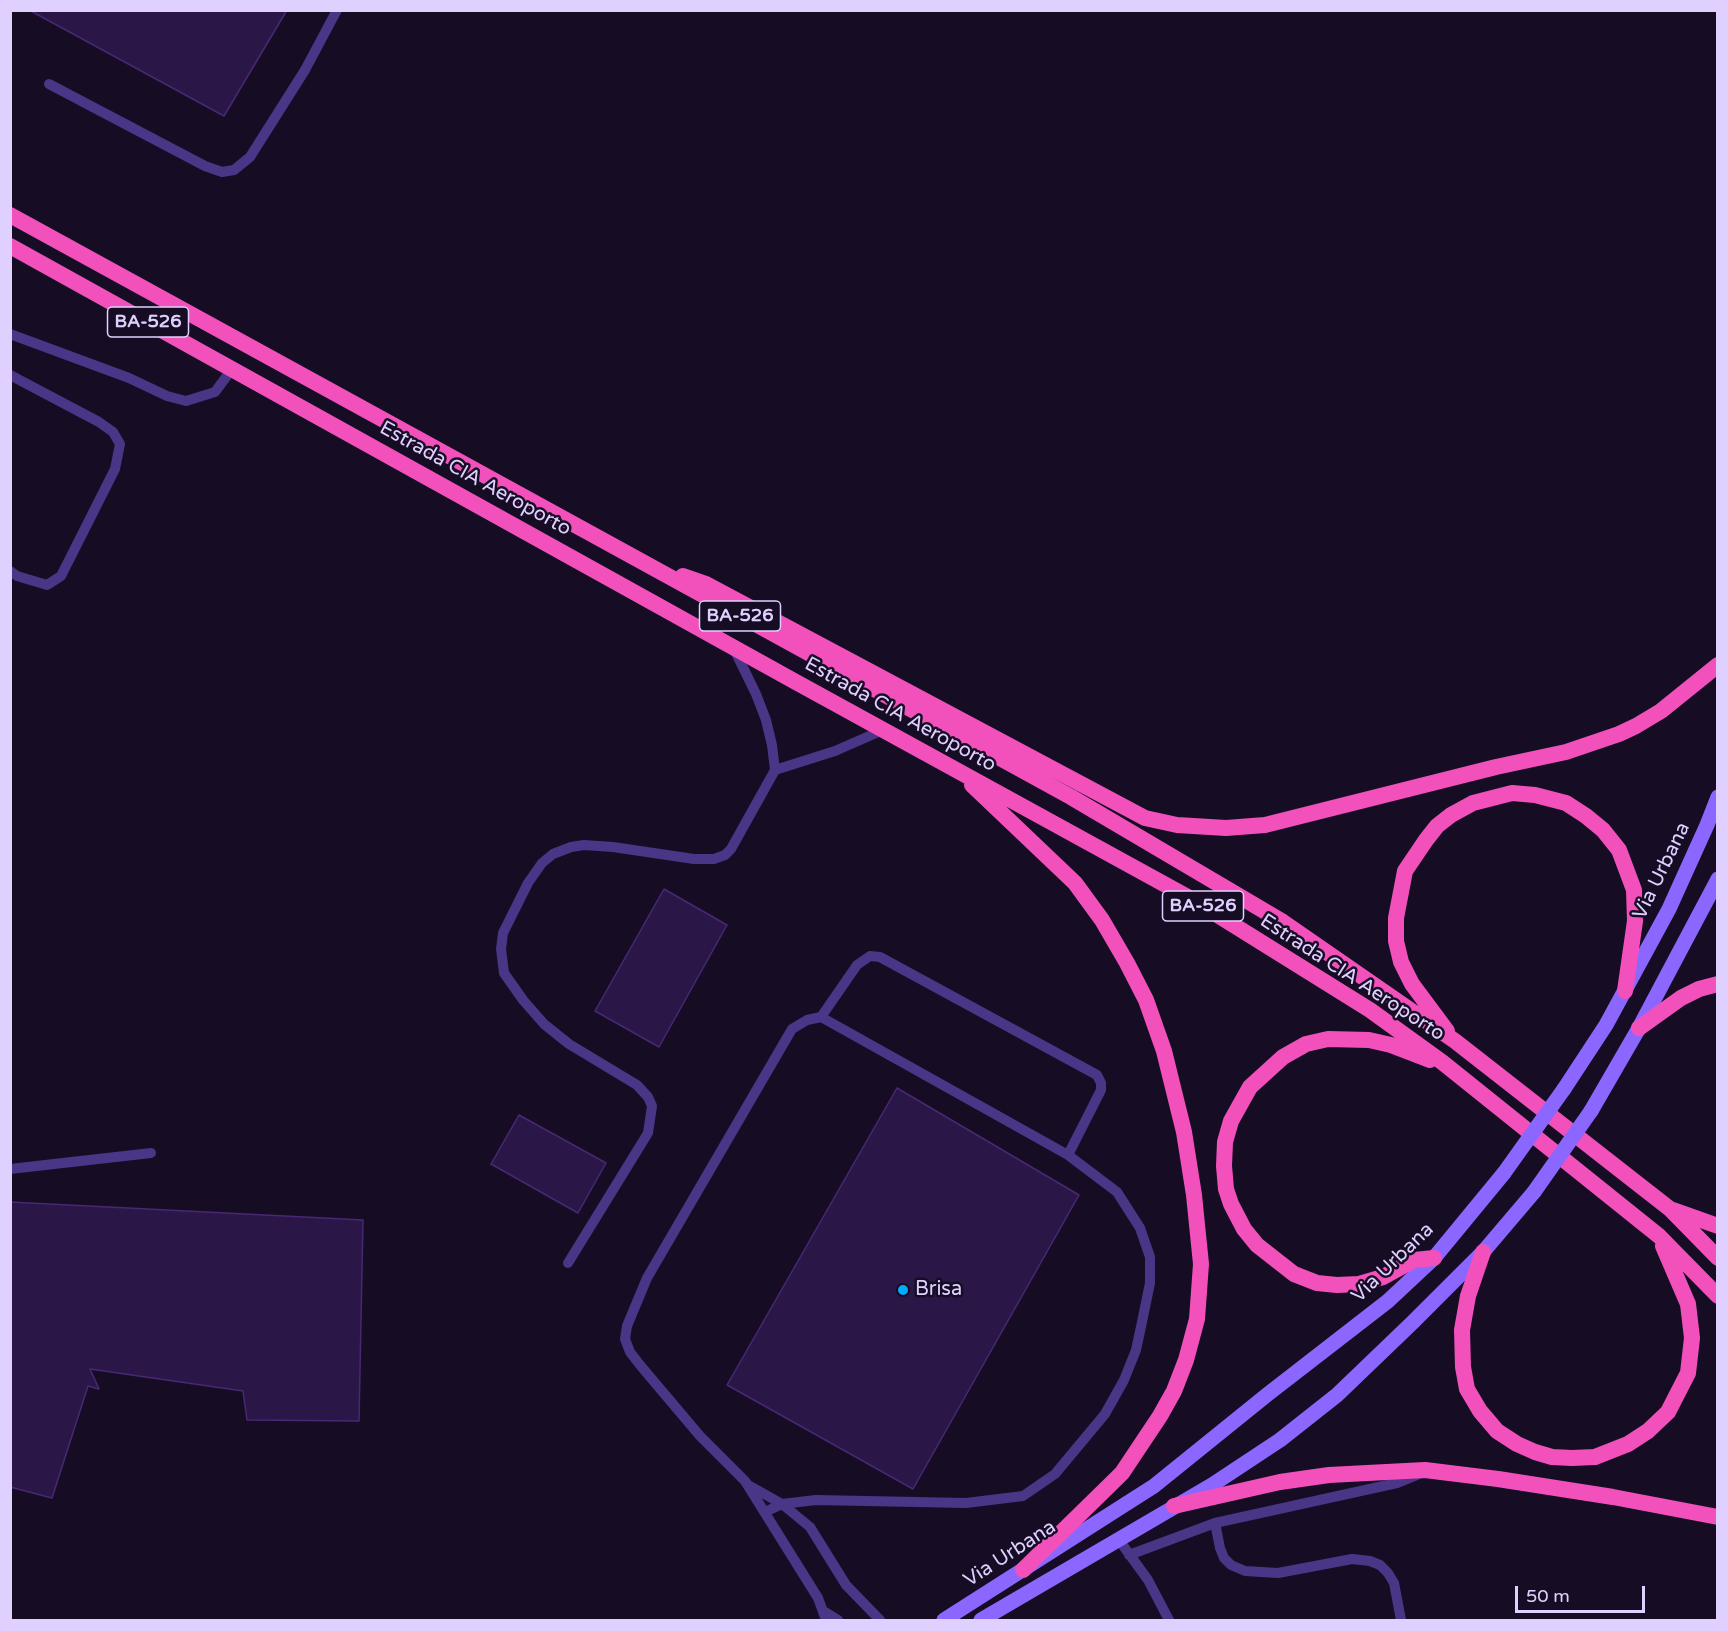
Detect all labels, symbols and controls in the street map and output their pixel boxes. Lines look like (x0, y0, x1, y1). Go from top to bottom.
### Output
road number: BA-526 (108, 307, 188, 337)
street label: Estrada CIA Aeroporto (375, 416, 575, 542)
road number: BA-526 (700, 601, 780, 631)
street label: Estrada CIA Aeroporto (800, 652, 1000, 778)
street label: Via Urbana (1628, 819, 1696, 923)
road number: BA-526 (1162, 891, 1244, 921)
street label: Estrada CIA Aeroporto (1255, 909, 1449, 1047)
street label: Via Urbana (1347, 1218, 1439, 1308)
place label: Brisa (915, 1278, 962, 1302)
marker: Brisa (896, 1283, 910, 1297)
street label: Via Urbana (960, 1515, 1060, 1593)
scale bar (1518, 1574, 1648, 1612)
text: 50 m (1526, 1585, 1570, 1607)

